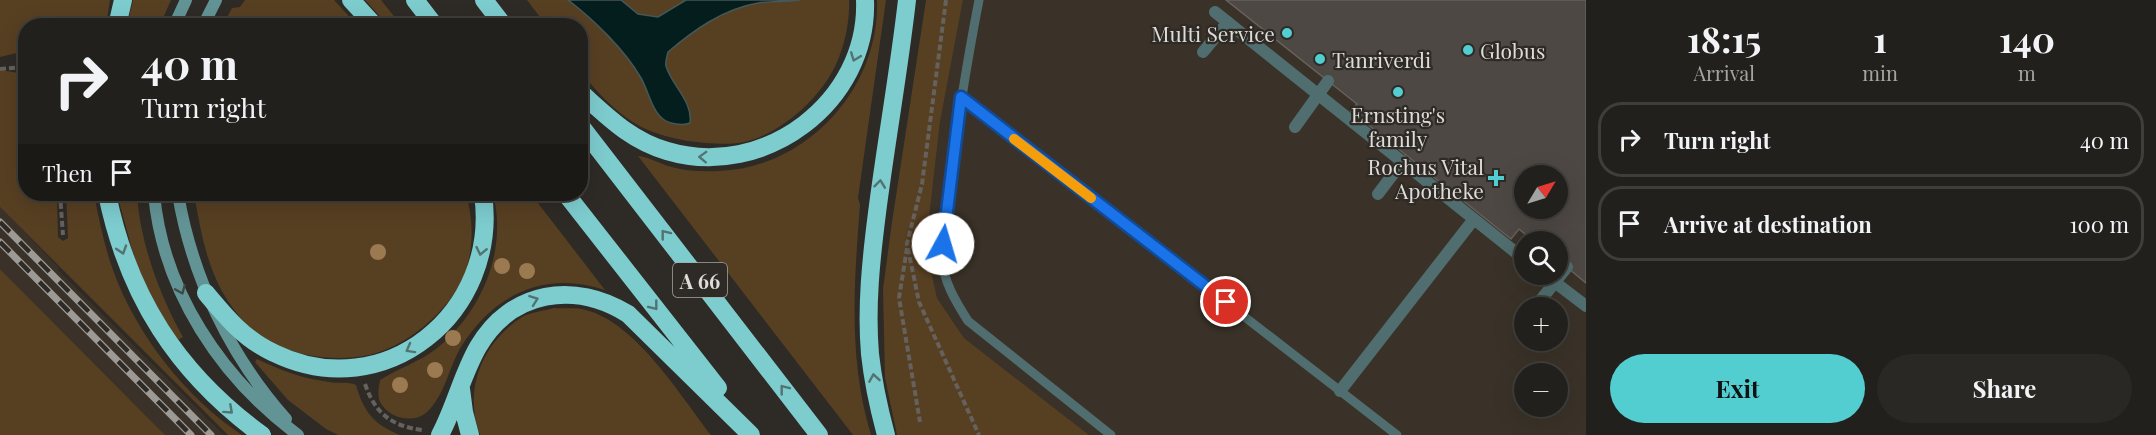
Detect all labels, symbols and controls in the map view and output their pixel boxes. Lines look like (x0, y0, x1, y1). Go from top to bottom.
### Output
text: 18:15 (1687, 14, 1761, 62)
text: 1 (1873, 14, 1887, 62)
text: 140 (1999, 14, 2055, 62)
place label: Multi Service (1151, 19, 1275, 47)
marker: Multi Service (1280, 26, 1294, 40)
text: 40 m (141, 35, 238, 91)
place label: Globus (1480, 36, 1545, 64)
icon: right (42, 42, 120, 120)
marker: Globus (1461, 43, 1475, 57)
place label: Tanriverdi (1332, 45, 1431, 73)
one-way arrow (849, 51, 862, 62)
marker: Tanriverdi (1313, 52, 1327, 66)
text: Arrival (1693, 59, 1755, 86)
text: min (1862, 59, 1898, 86)
text: m (2018, 59, 2036, 86)
marker: Ernsting's family (1391, 85, 1405, 99)
text: Turn right (141, 89, 266, 125)
place label: Ernsting's family (1351, 100, 1445, 152)
icon: right (1613, 123, 1646, 156)
text: Turn right (1664, 125, 1770, 155)
text: 40 m (2080, 125, 2129, 155)
one-way arrow (698, 150, 707, 163)
place label: Rochus Vital Apotheke (1368, 152, 1484, 204)
icon: arrive (105, 156, 138, 189)
text: Then (42, 158, 93, 188)
north arrow (1514, 165, 1568, 219)
map controls (1514, 165, 1568, 417)
marker: Rochus Vital Apotheke (1489, 171, 1503, 185)
one-way arrow (874, 179, 886, 188)
icon: arrive (1613, 207, 1646, 240)
text: Arrive at destination (1664, 209, 1872, 239)
text: 100 m (2069, 209, 2129, 239)
position arrow (911, 212, 975, 276)
one-way arrow (661, 230, 672, 241)
button: search (1514, 231, 1568, 285)
one-way arrow (114, 244, 127, 255)
one-way arrow (476, 246, 489, 256)
road number: A 66 (673, 263, 727, 297)
pin (1200, 276, 1251, 327)
one-way arrow (174, 284, 186, 295)
icon: arrive (1209, 285, 1242, 318)
one-way arrow (528, 295, 539, 308)
button: + (1514, 297, 1568, 351)
one-way arrow (646, 299, 657, 310)
one-way arrow (405, 341, 416, 353)
button: Exit (1610, 354, 1865, 423)
button: Share (1877, 354, 2132, 423)
button: − (1514, 363, 1568, 417)
one-way arrow (868, 373, 880, 382)
one-way arrow (780, 384, 791, 395)
one-way arrow (222, 403, 233, 414)

